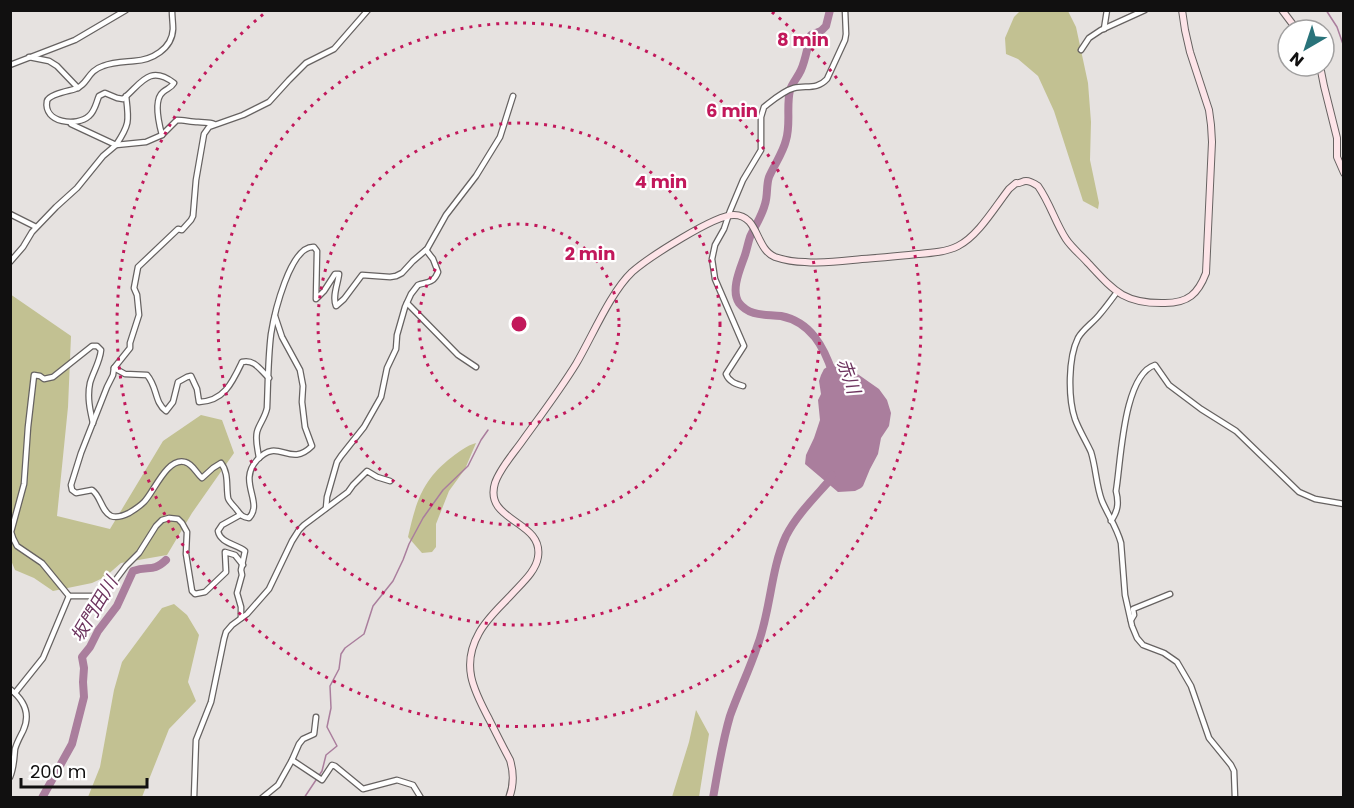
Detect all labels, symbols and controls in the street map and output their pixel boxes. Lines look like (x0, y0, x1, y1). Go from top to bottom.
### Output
north arrow (1276, 18, 1336, 78)
text: 8 min (777, 27, 829, 52)
text: N (1285, 47, 1309, 72)
text: 6 min (706, 98, 758, 123)
text: 4 min (635, 169, 687, 194)
text: 2 min (565, 241, 615, 266)
centre of rings (509, 314, 529, 334)
water label: 赤川 (831, 355, 867, 399)
water label: 坂門田川 (65, 570, 124, 646)
scale bar (21, 751, 147, 789)
text: 200 m (30, 759, 86, 784)

